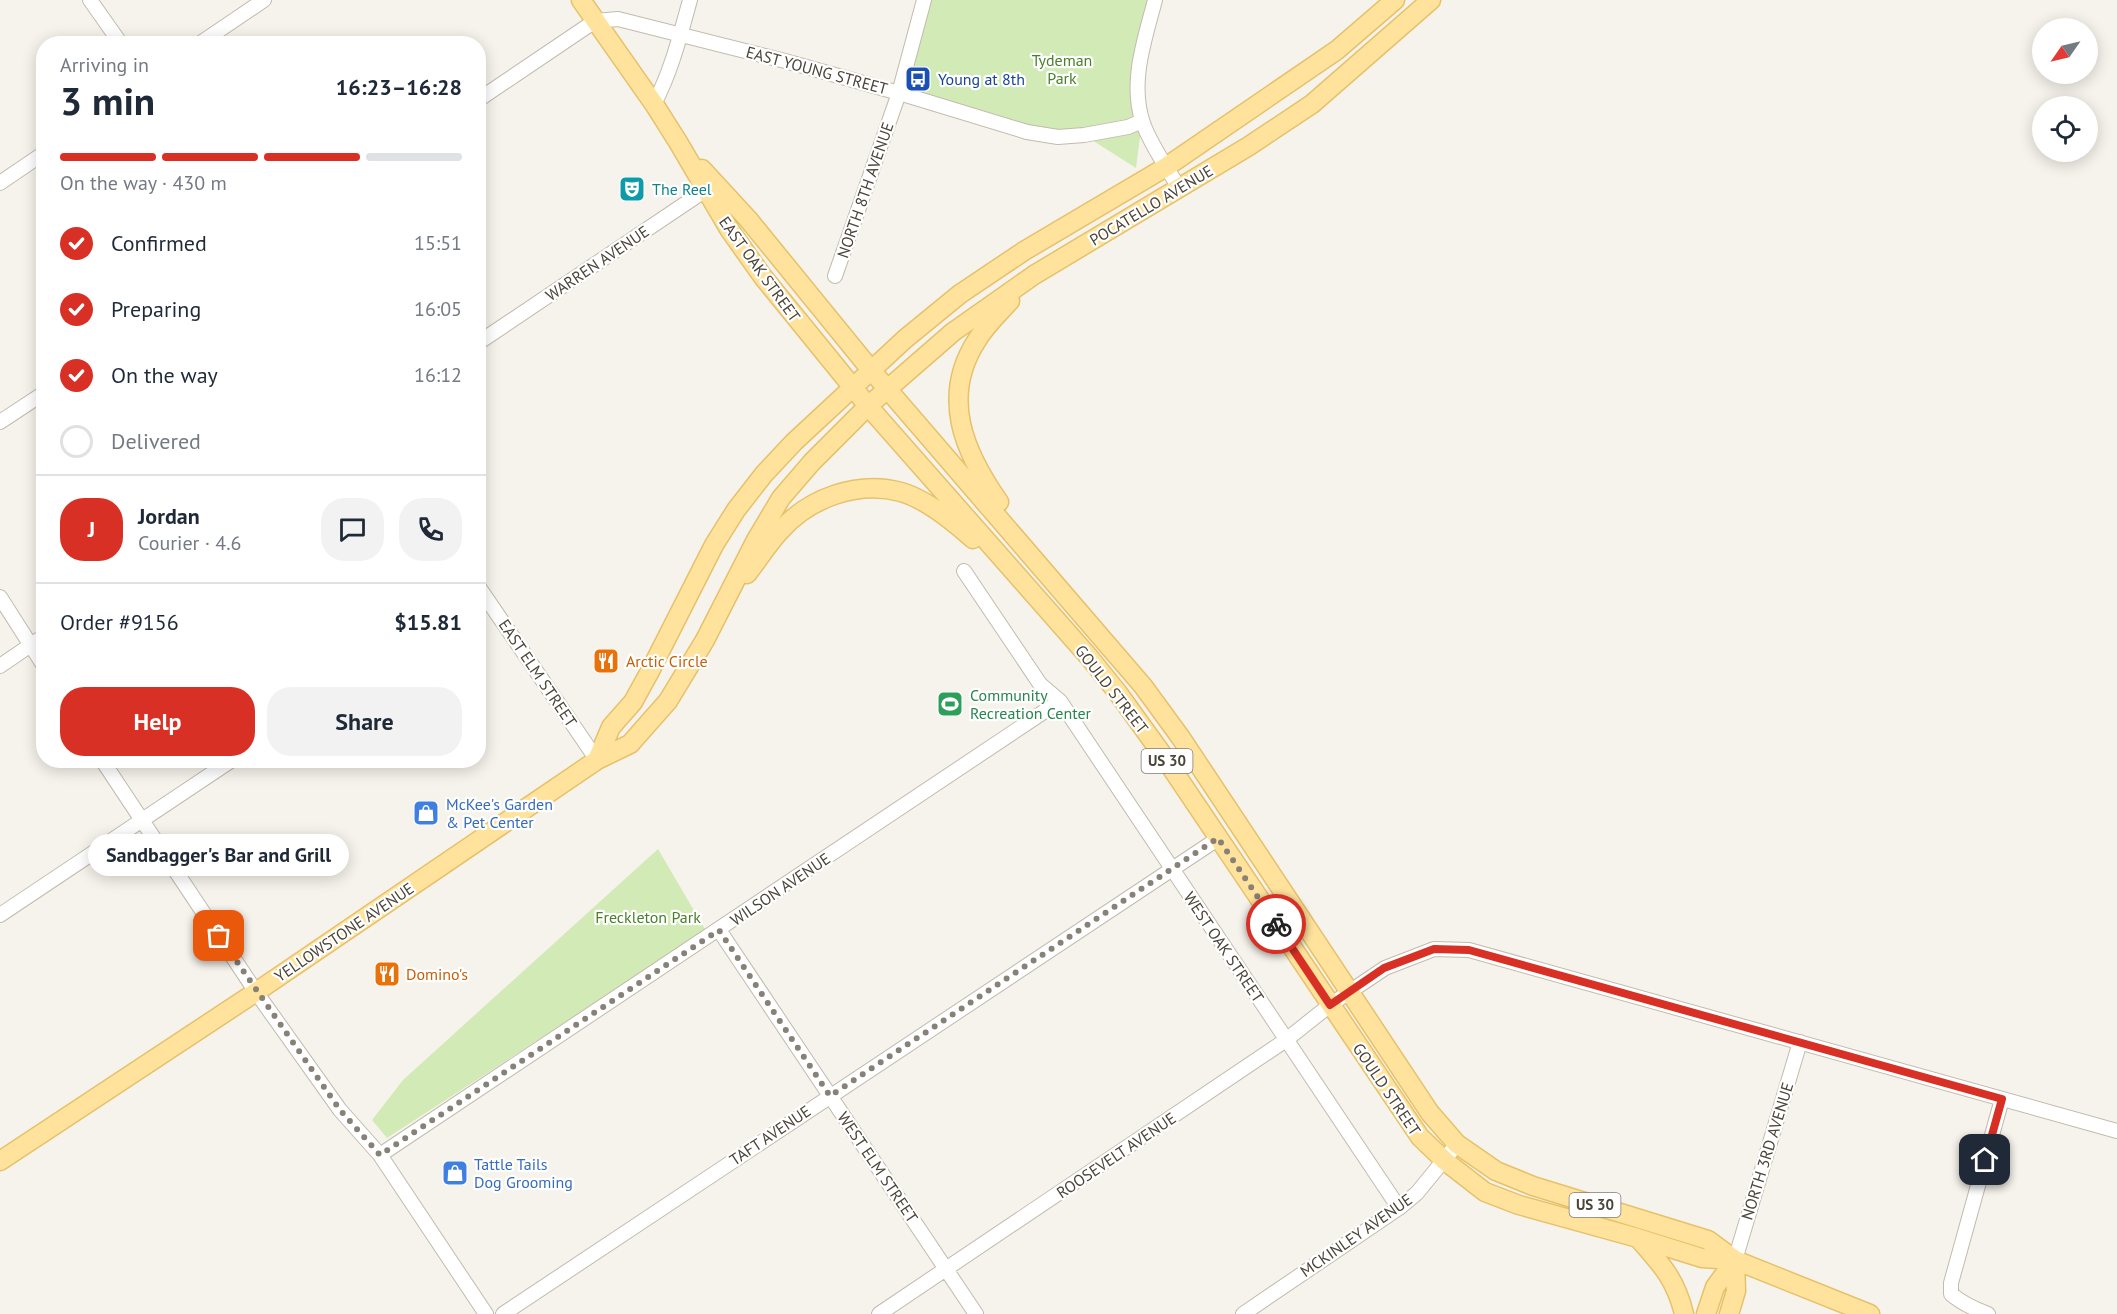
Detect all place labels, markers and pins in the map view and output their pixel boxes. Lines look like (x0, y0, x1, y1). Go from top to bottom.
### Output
bus stop icon: Young at 8th (903, 64, 933, 94)
place label: Young at 8th (938, 69, 1025, 89)
theatre icon: The Reel (617, 174, 647, 204)
place label: The Reel (652, 179, 712, 199)
restaurant icon: Arctic Circle (591, 646, 621, 676)
place label: Arctic Circle (626, 651, 708, 671)
place label: Community Recreation Center (970, 685, 1092, 723)
sports icon: Community Recreation Center (935, 689, 965, 719)
place label: McKee's Garden & Pet Center (446, 794, 553, 832)
shop icon: McKee's Garden & Pet Center (411, 798, 441, 828)
callout: Sandbagger's Bar and Grill (88, 834, 350, 876)
pin (193, 910, 244, 961)
restaurant icon: Domino's (372, 959, 402, 989)
place label: Domino's (406, 964, 468, 984)
pin (1959, 1134, 2010, 1185)
place label: Tattle Tails Dog Grooming (474, 1154, 573, 1192)
shop icon: Tattle Tails Dog Grooming (440, 1158, 470, 1188)

